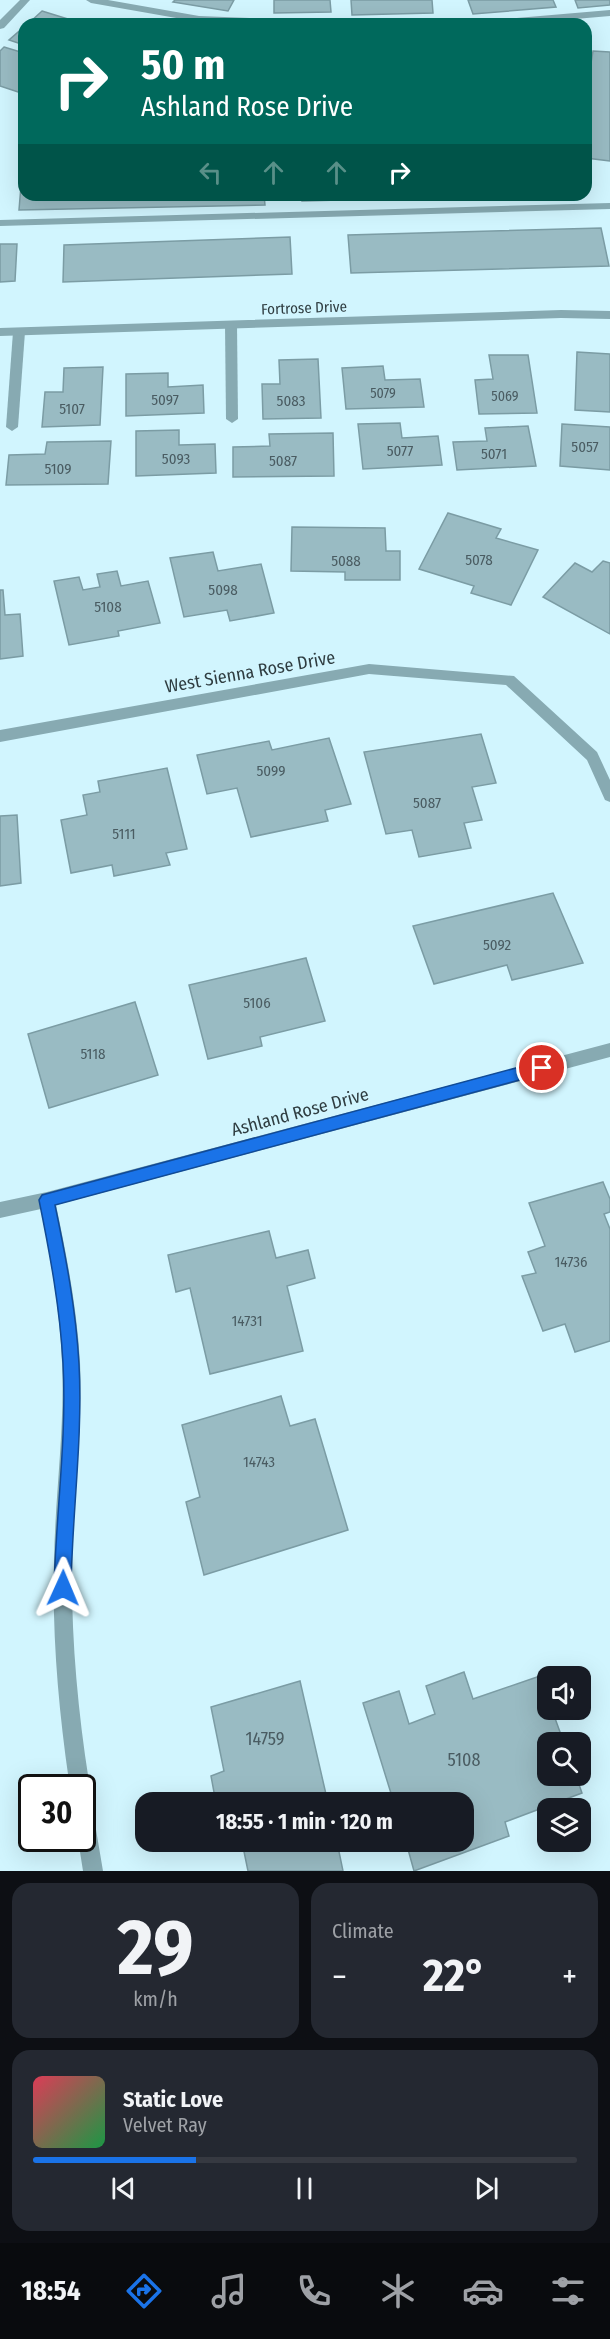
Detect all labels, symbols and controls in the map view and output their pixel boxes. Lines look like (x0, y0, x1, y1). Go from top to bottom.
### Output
text: 50 m (141, 40, 225, 90)
icon: right (42, 42, 120, 120)
text: Ashland Rose Drive (141, 91, 353, 123)
icon: left (194, 156, 227, 189)
icon: ahead (257, 156, 290, 189)
icon: ahead (320, 156, 353, 189)
icon: right (383, 156, 416, 189)
street label: Fortrose Drive (261, 298, 347, 318)
house number: 5079 (370, 385, 396, 402)
house number: 5069 (491, 388, 519, 405)
house number: 5097 (151, 391, 179, 409)
house number: 5083 (277, 392, 306, 410)
house number: 5107 (59, 400, 85, 418)
house number: 5057 (571, 438, 599, 456)
house number: 5077 (387, 442, 413, 460)
house number: 5071 (481, 445, 507, 463)
house number: 5093 (162, 450, 190, 468)
house number: 5087 (269, 452, 297, 470)
house number: 5109 (45, 460, 72, 478)
house number: 5078 (465, 551, 493, 569)
house number: 5088 (331, 552, 361, 570)
house number: 5098 (208, 581, 238, 599)
house number: 5108 (94, 598, 122, 616)
street label: West Sienna Rose Drive (163, 646, 337, 698)
house number: 5099 (256, 762, 286, 780)
house number: 5087 (413, 794, 441, 812)
house number: 5111 (112, 825, 136, 843)
house number: 5092 (483, 936, 511, 954)
house number: 5106 (243, 994, 271, 1012)
pin (516, 1042, 567, 1093)
house number: 5118 (80, 1045, 106, 1063)
icon: arrive (525, 1051, 558, 1084)
street label: Ashland Rose Drive (229, 1083, 371, 1141)
house number: 14736 (554, 1253, 588, 1271)
house number: 14731 (231, 1312, 263, 1330)
house number: 14743 (243, 1453, 275, 1471)
position arrow (31, 1556, 95, 1620)
map controls (537, 1666, 591, 1852)
button: sound (537, 1666, 591, 1720)
house number: 14759 (245, 1728, 285, 1750)
button: search (537, 1732, 591, 1786)
house number: 5108 (448, 1749, 480, 1771)
speed limit sign: 30 (18, 1774, 96, 1852)
button: layers (537, 1798, 591, 1852)
text: 18:55 · 1 min · 120 m (216, 1808, 393, 1835)
text: 29 (117, 1901, 194, 1995)
text: Climate (332, 1919, 394, 1943)
text: 22° (423, 1949, 486, 2003)
text: − (332, 1957, 347, 1997)
text: + (562, 1957, 577, 1997)
text: km/h (133, 1987, 178, 2011)
text: Static Love (123, 2086, 223, 2113)
text: Velvet Ray (123, 2113, 207, 2137)
icon: previous (107, 2172, 140, 2205)
icon: pause (288, 2172, 321, 2205)
icon: next (470, 2172, 503, 2205)
icon: directions (123, 2270, 165, 2312)
icon: music (208, 2270, 250, 2312)
icon: phone (293, 2270, 335, 2312)
icon: climate (377, 2270, 419, 2312)
icon: car (462, 2270, 504, 2312)
icon: filters (547, 2270, 589, 2312)
text: 18:54 (21, 2275, 81, 2307)

